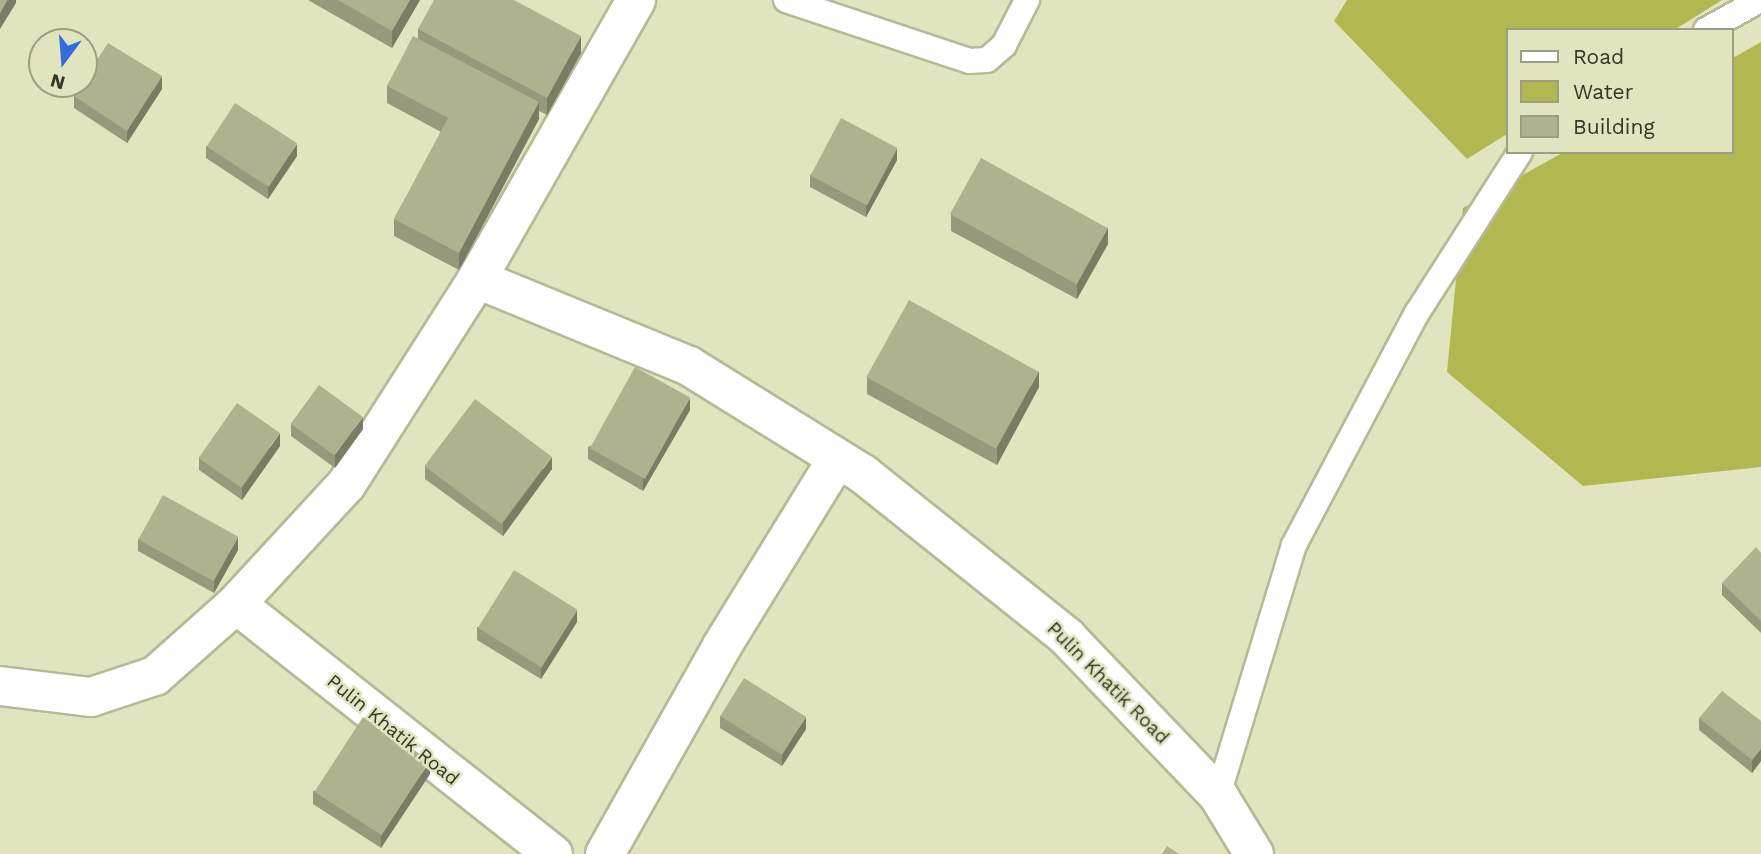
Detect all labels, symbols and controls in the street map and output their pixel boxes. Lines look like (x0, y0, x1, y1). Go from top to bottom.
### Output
north arrow (28, 28, 98, 98)
legend (1506, 28, 1733, 154)
text: Road (1573, 44, 1624, 69)
text: N (48, 69, 68, 95)
text: Water (1573, 79, 1633, 104)
text: Building (1573, 114, 1655, 139)
street label: Pulin Khatik Road (1042, 617, 1174, 749)
street label: Pulin Khatik Road (322, 670, 464, 790)

